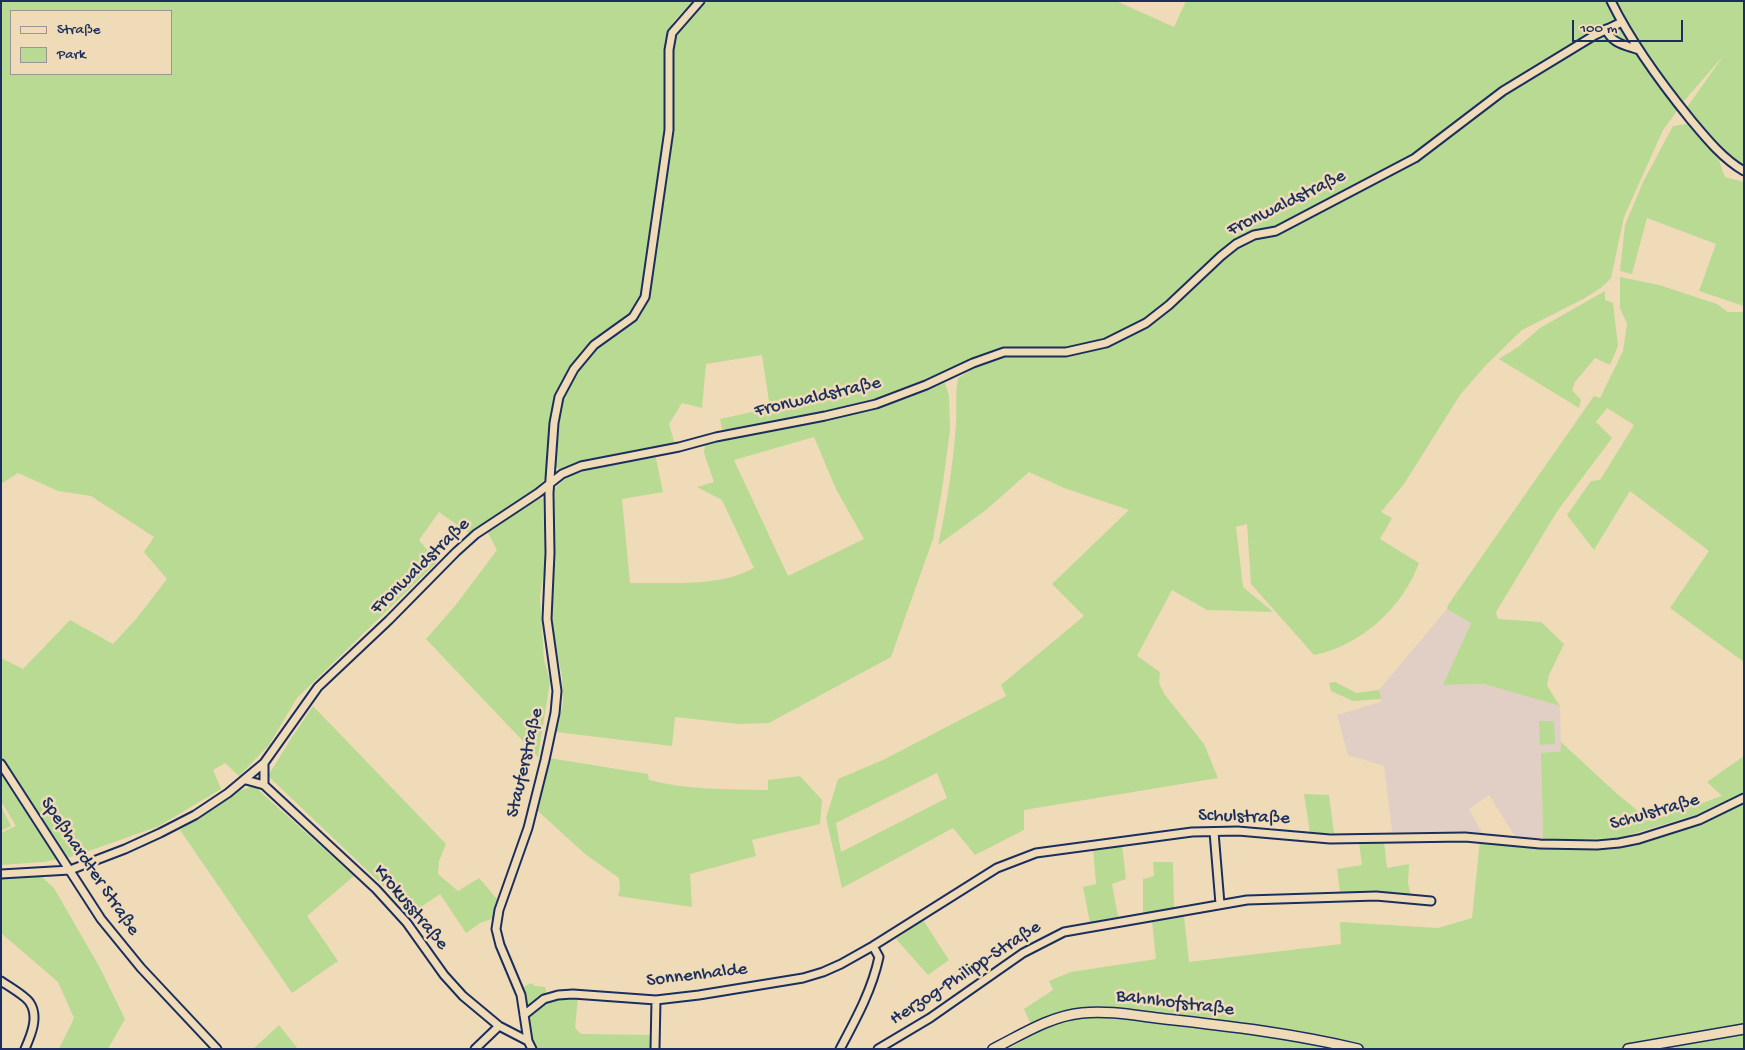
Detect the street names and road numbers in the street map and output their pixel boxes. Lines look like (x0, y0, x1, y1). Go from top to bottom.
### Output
street label: Fronwaldstraße (1224, 165, 1350, 243)
street label: Fronwaldstraße (752, 372, 884, 424)
street label: Fronwaldstraße (367, 514, 475, 620)
street label: Stauferstraße (502, 706, 550, 820)
street label: Schulstraße (1608, 789, 1702, 837)
street label: Speßhardter Straße (34, 793, 144, 941)
street label: Schulstraße (1198, 805, 1290, 831)
street label: Krokusstraße (368, 861, 452, 955)
street label: Herzog-Philipp-Straße (886, 917, 1046, 1031)
street label: Sonnenhalde (645, 959, 749, 993)
street label: Bahnhofstraße (1115, 985, 1235, 1023)

